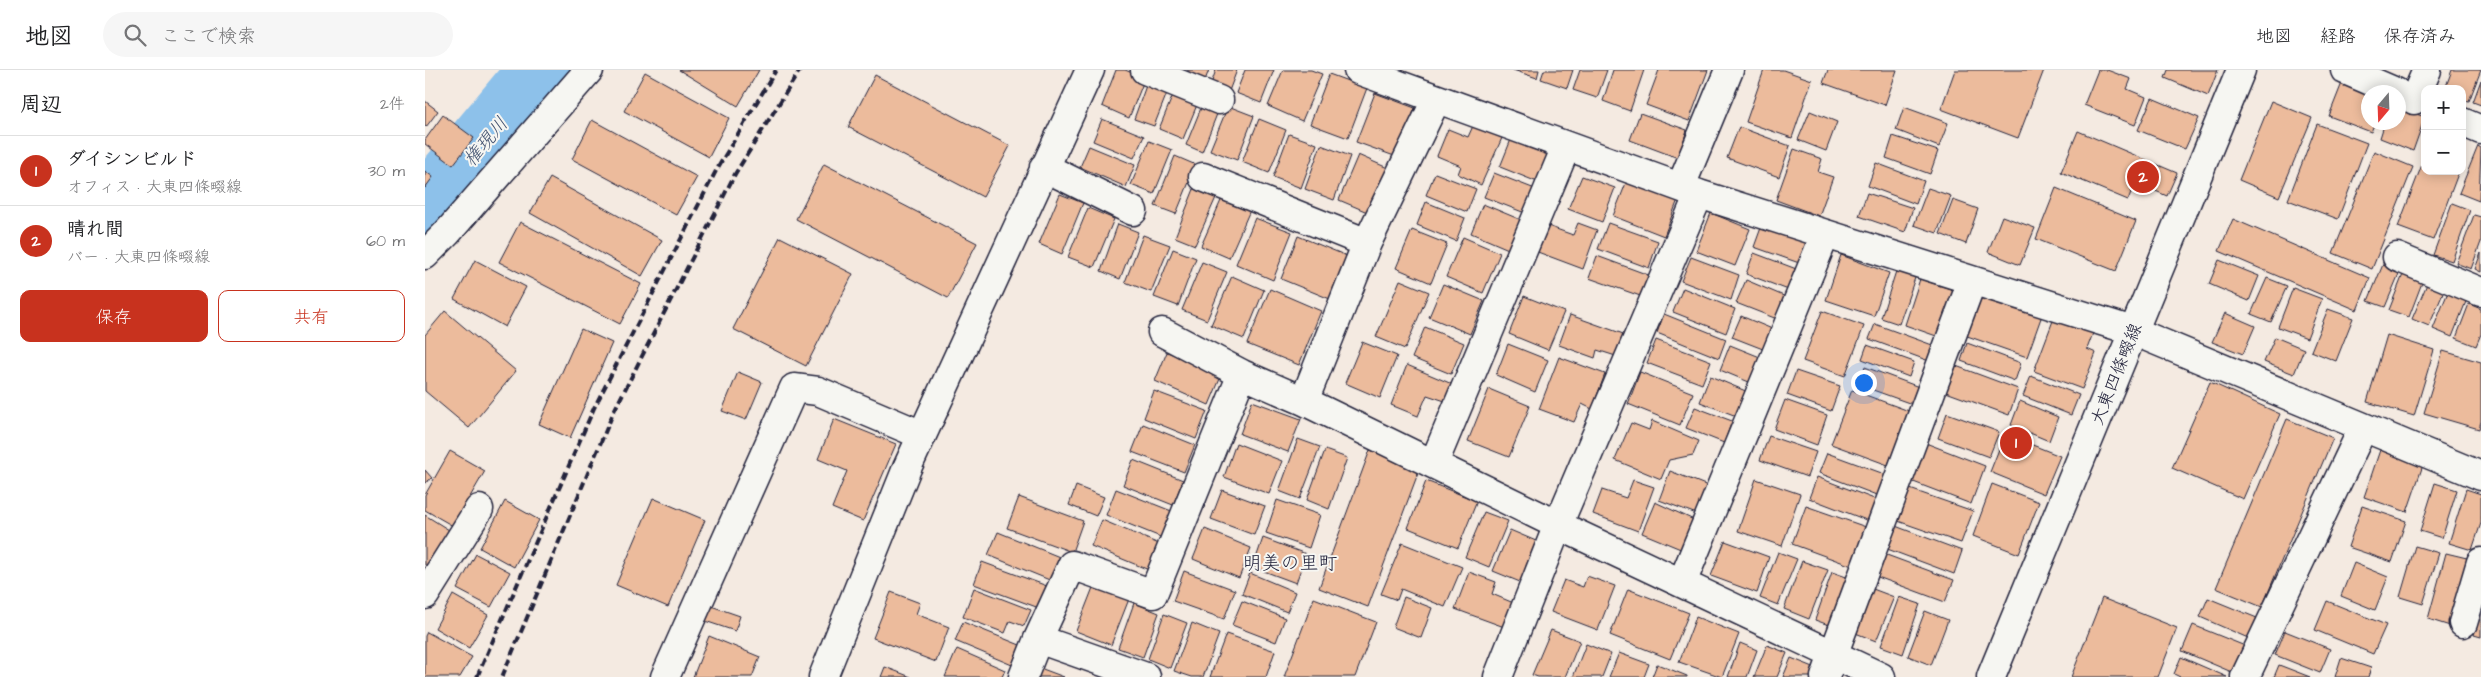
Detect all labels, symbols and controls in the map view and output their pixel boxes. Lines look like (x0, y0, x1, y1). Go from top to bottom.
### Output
search box (103, 12, 453, 57)
text: 地図 (25, 20, 73, 54)
icon: search (121, 21, 149, 49)
text: ここで検索 (161, 23, 256, 50)
text: 地図 (2256, 24, 2292, 49)
text: 経路 (2320, 24, 2356, 49)
text: 保存済み (2384, 24, 2456, 49)
north arrow (2361, 85, 2406, 130)
map controls (2421, 85, 2466, 175)
button: + (2421, 85, 2466, 130)
text: 周辺 (20, 90, 62, 119)
text: 2件 (380, 93, 405, 115)
water label: 権現川 (457, 111, 515, 172)
button: − (2421, 130, 2466, 175)
text: ダイシンビルド (67, 146, 197, 173)
pin: 2 (2127, 158, 2159, 196)
text: 1 (35, 160, 37, 182)
text: 30 m (368, 160, 405, 182)
text: オフィス · 大東四條畷線 (67, 176, 242, 198)
text: 晴れ間 (67, 216, 124, 243)
text: 2 (31, 230, 41, 252)
text: 60 m (366, 230, 405, 252)
text: バー · 大東四條畷線 (67, 246, 210, 268)
button: 保存 (20, 290, 208, 342)
button: 共有 (218, 290, 405, 342)
street label: 大東四條畷線 (2085, 319, 2148, 429)
your location (1851, 370, 1877, 396)
pin: 1 (2000, 424, 2032, 462)
district label: 明美の里町 (1242, 550, 1338, 577)

